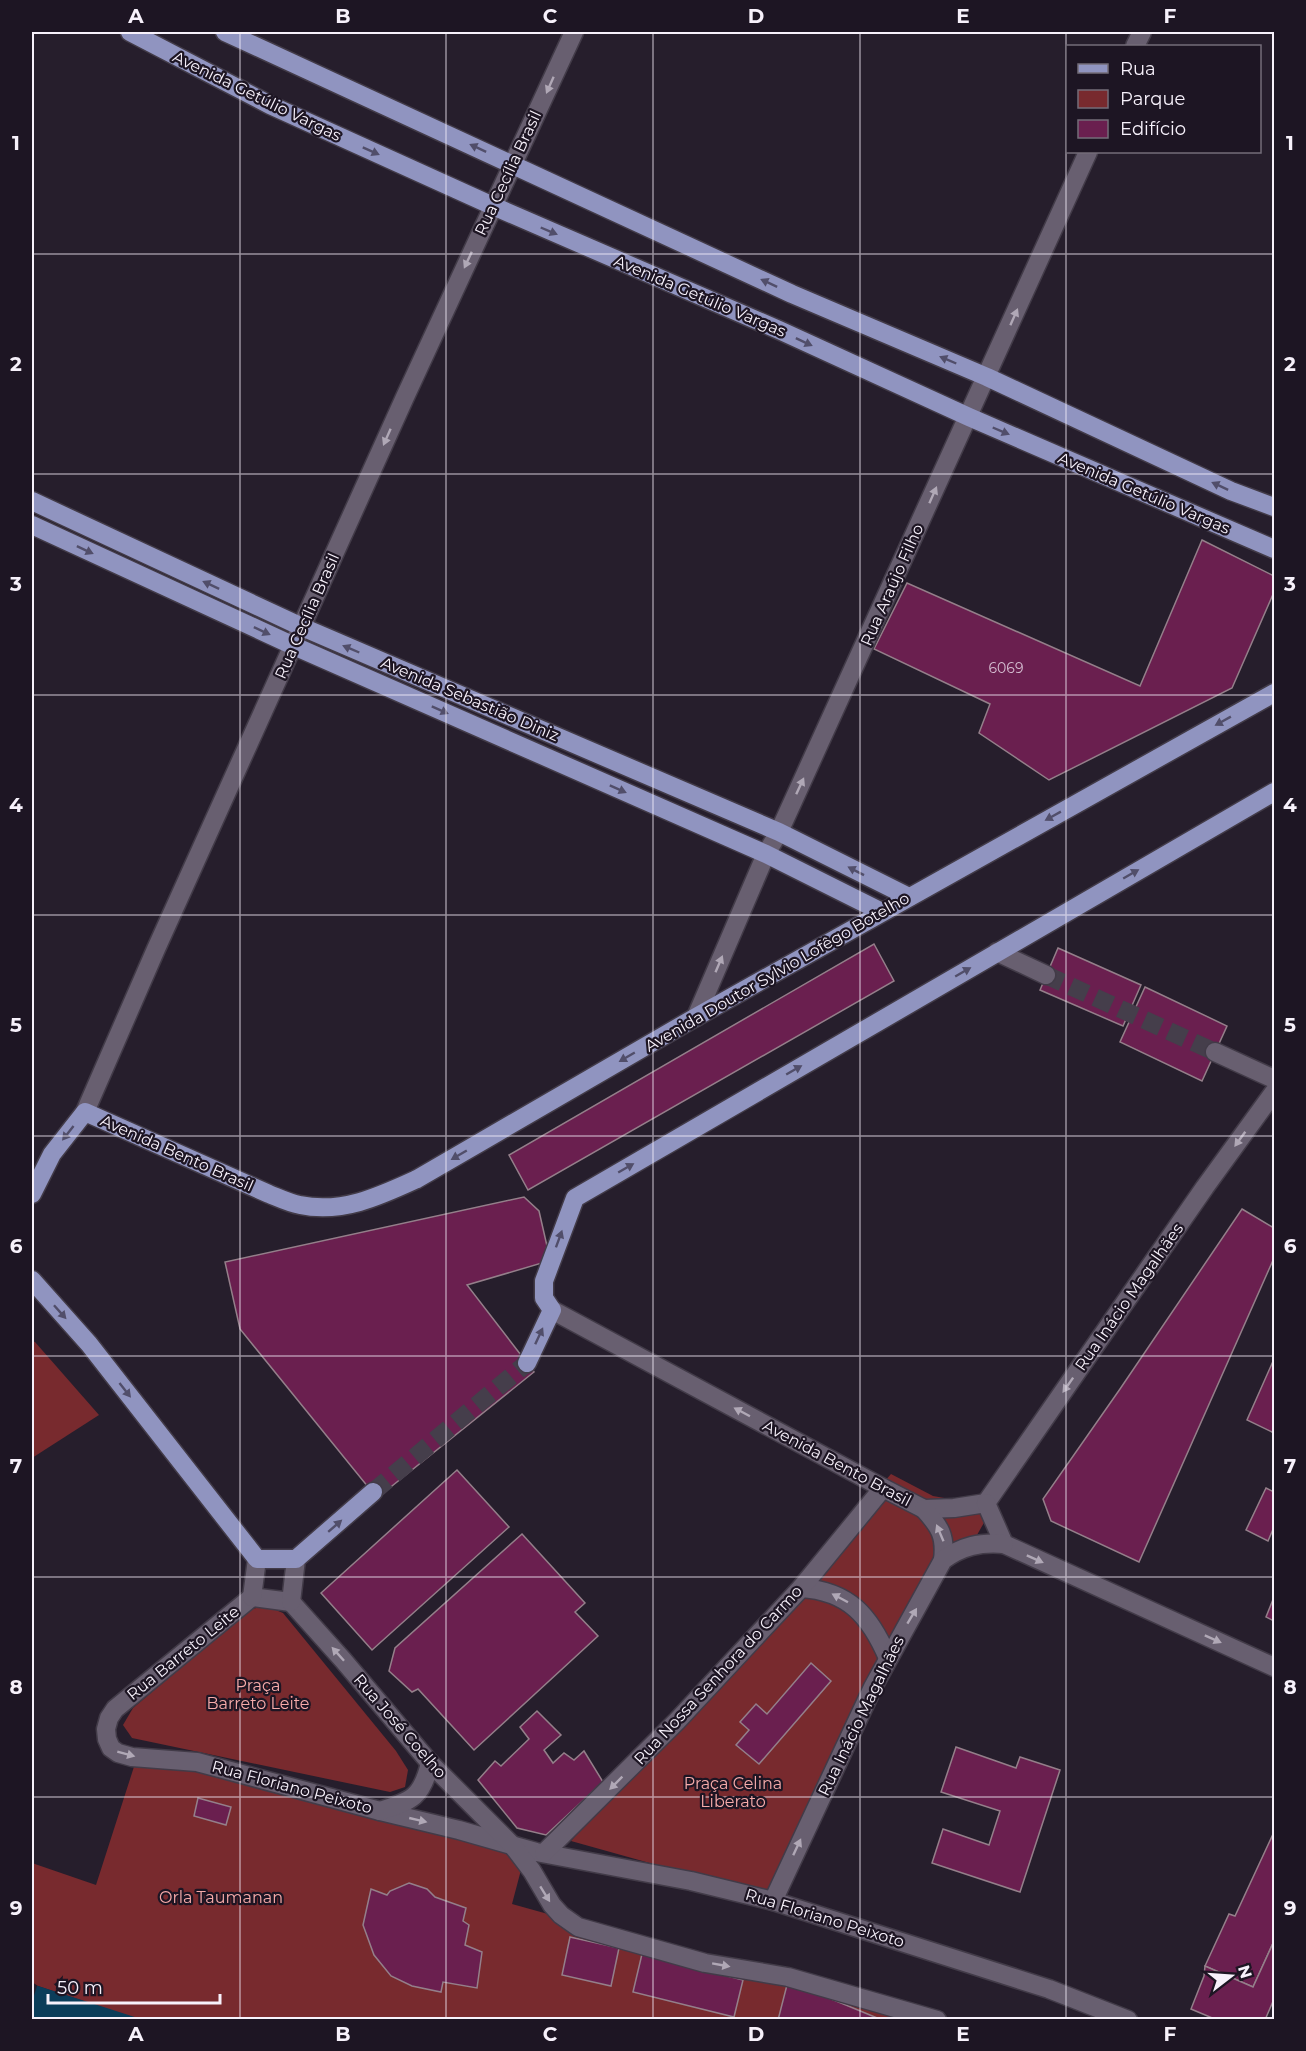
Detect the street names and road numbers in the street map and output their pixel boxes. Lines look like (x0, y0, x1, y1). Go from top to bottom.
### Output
street label: Avenida Getúlio Vargas (170, 47, 344, 145)
street label: Rua Cecília Brasil (471, 107, 545, 239)
street label: Avenida Getúlio Vargas (611, 251, 789, 341)
street label: Avenida Getúlio Vargas (1055, 448, 1233, 538)
street label: Rua Araújo Filho (857, 521, 927, 649)
street label: Rua Cecília Brasil (271, 550, 343, 682)
street label: Avenida Sebastião Diniz (378, 653, 562, 745)
street label: Avenida Doutor Sylvio Lofêgo Botelho (641, 888, 913, 1056)
street label: Avenida Bento Brasil (98, 1111, 256, 1195)
street label: Rua Inácio Magalhães (1071, 1219, 1187, 1374)
street label: Avenida Bento Brasil (760, 1416, 914, 1510)
street label: Rua Nossa Senhora do Carmo (630, 1582, 806, 1768)
street label: Rua Barreto Leite (123, 1602, 243, 1704)
street label: Rua Inácio Magalhães (814, 1633, 908, 1799)
street label: Rua José Coelho (350, 1670, 450, 1782)
street label: Rua Floriano Peixoto (210, 1756, 374, 1818)
street label: Rua Floriano Peixoto (743, 1885, 907, 1951)

